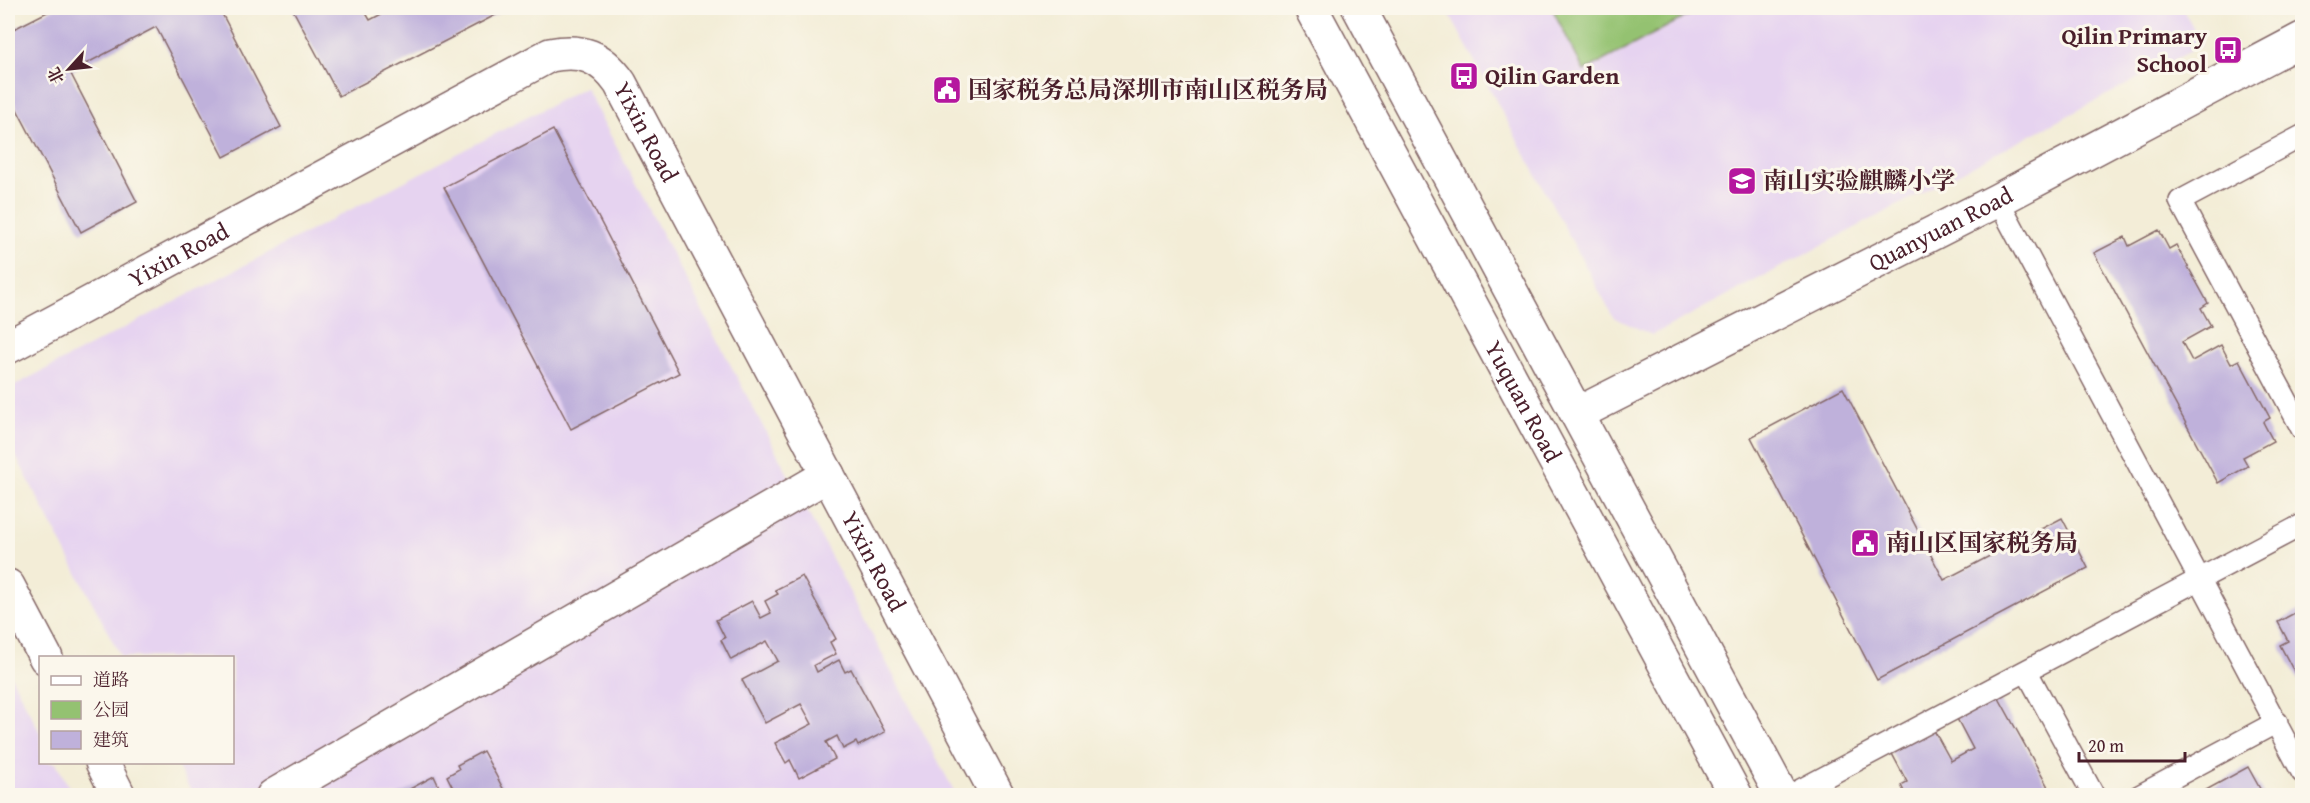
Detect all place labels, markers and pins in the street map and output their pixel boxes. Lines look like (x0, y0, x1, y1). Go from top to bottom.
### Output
place label: Qilin Primary School (2061, 18, 2208, 81)
bus stop icon: Qilin Primary School (2212, 34, 2244, 66)
place label: Qilin Garden (1485, 58, 1619, 93)
bus stop icon: Qilin Garden (1448, 60, 1480, 92)
place label: 国家税务总局深圳市南山区税务局 (968, 72, 1328, 107)
public building icon: 国家税务总局深圳市南山区税务局 (931, 74, 963, 106)
place label: 南山实验麒麟小学 (1763, 163, 1955, 198)
school or university icon: 南山实验麒麟小学 (1726, 165, 1758, 197)
place label: 南山区国家税务局 (1886, 525, 2078, 560)
public building icon: 南山区国家税务局 (1849, 527, 1881, 559)

